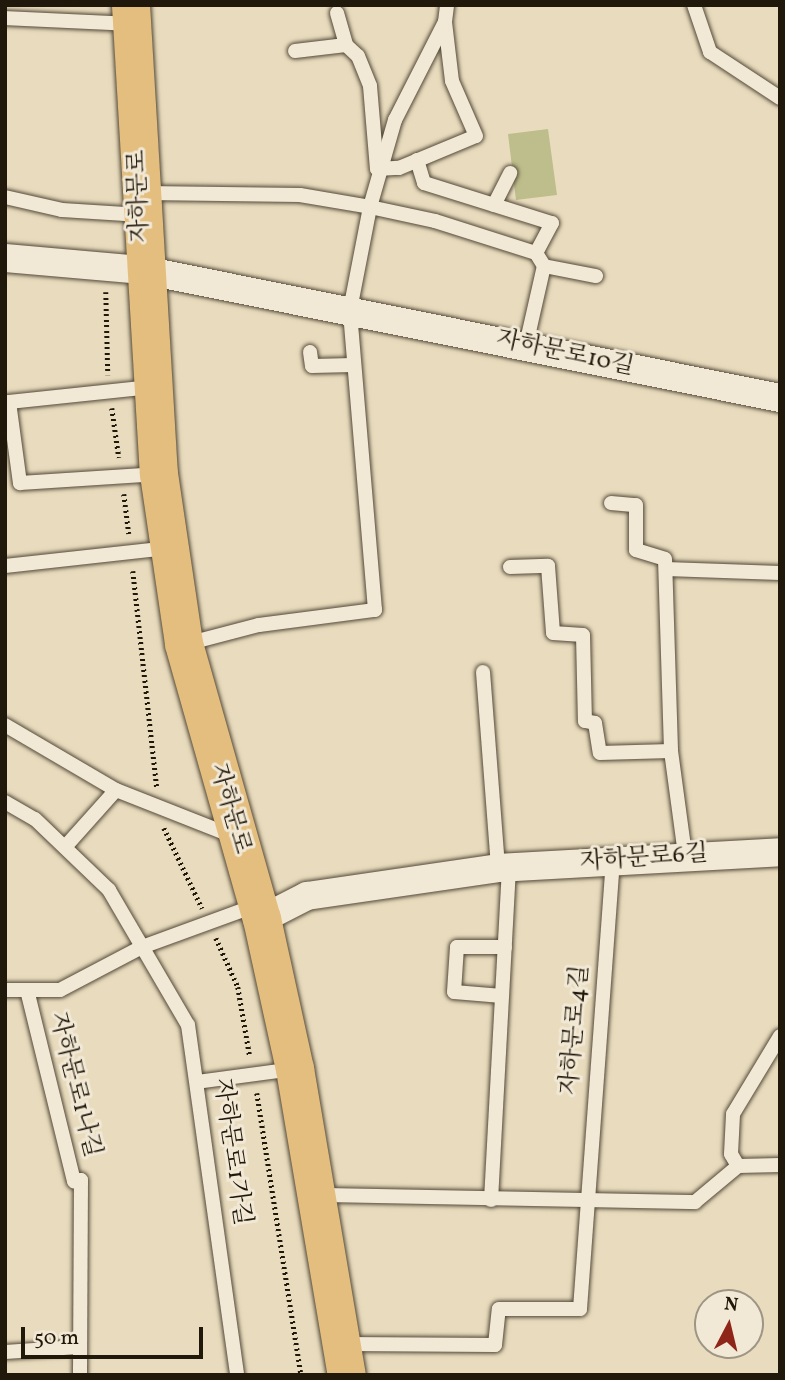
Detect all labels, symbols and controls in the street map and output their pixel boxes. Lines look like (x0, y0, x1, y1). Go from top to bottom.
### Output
street label: 자하문로 (124, 149, 156, 243)
street label: 자하문로10길 (494, 325, 636, 383)
street label: 자하문로 (202, 760, 256, 858)
street label: 자하문로6길 (579, 840, 709, 878)
street label: 자하문로4길 (556, 964, 596, 1096)
street label: 자하문로1나길 (42, 1010, 106, 1160)
street label: 자하문로1가길 (206, 1077, 256, 1227)
north arrow (694, 1289, 764, 1359)
text: N (723, 1291, 740, 1319)
scale bar (24, 1314, 206, 1358)
text: 50 m (34, 1324, 79, 1353)

